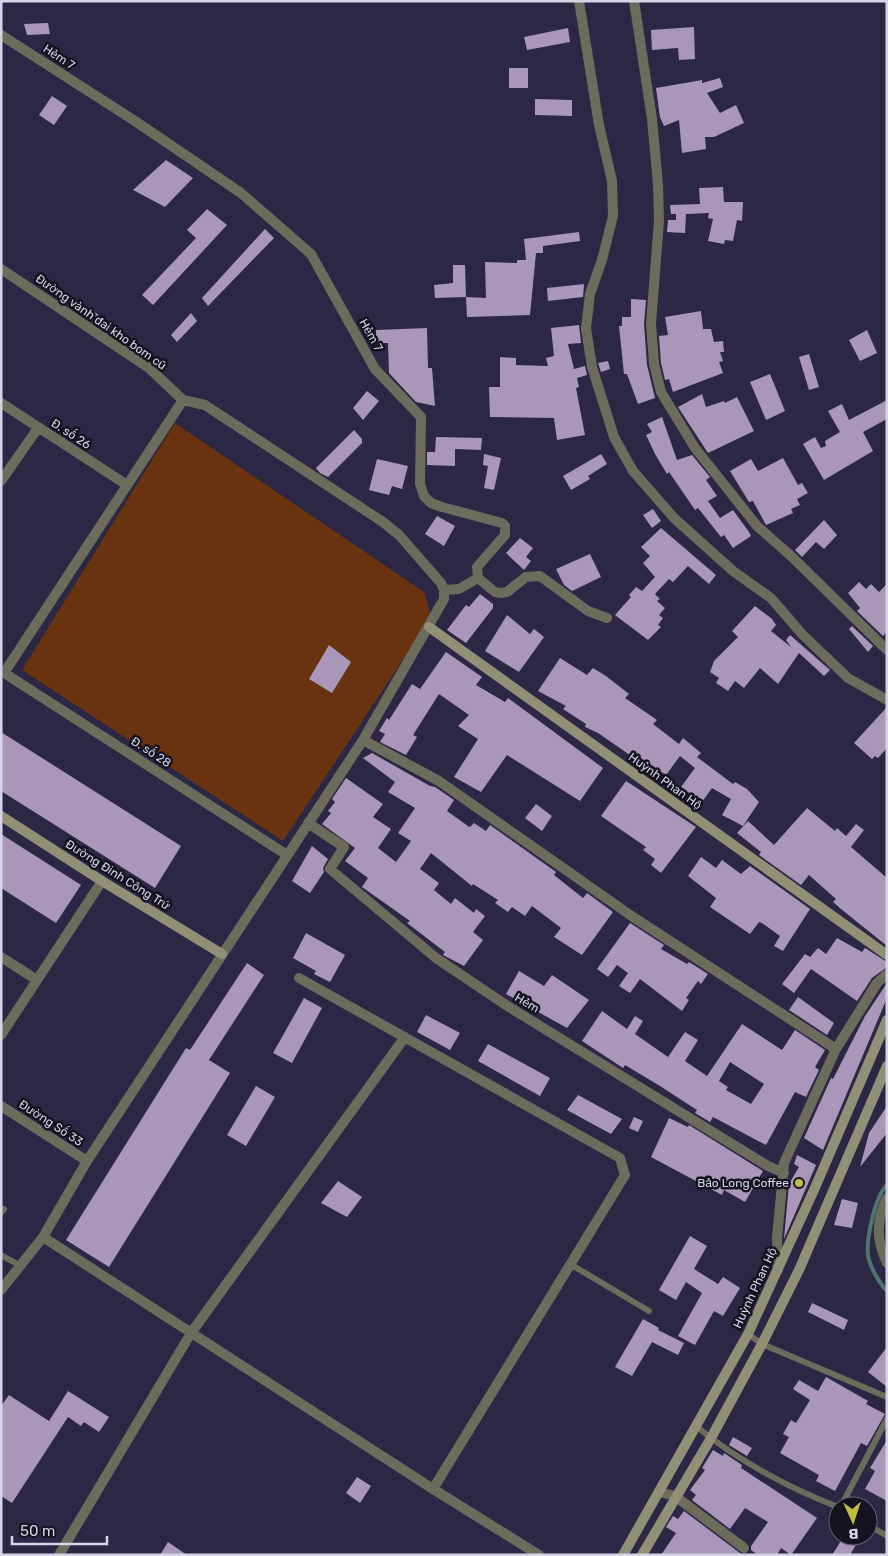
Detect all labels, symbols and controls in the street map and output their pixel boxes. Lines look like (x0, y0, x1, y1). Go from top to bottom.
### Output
street label: Hẻm 7 (41, 42, 77, 72)
street label: Đường vành đai kho bom cũ (33, 271, 169, 373)
street label: Hẻm 7 (356, 316, 386, 354)
street label: Đ. số 26 (49, 416, 94, 452)
street label: Đ. số 28 (128, 733, 174, 770)
street label: Huỳnh Phan Hộ (626, 750, 705, 812)
street label: Đường Đinh Công Trứ (63, 837, 173, 913)
street label: Hẻm (512, 990, 542, 1016)
street label: Đường Số 33 (16, 1097, 86, 1149)
place label: Bảo Long Coffee (697, 1176, 789, 1190)
marker: Bảo Long Coffee (793, 1177, 805, 1189)
street label: Huỳnh Phan Hộ (730, 1245, 780, 1330)
north arrow (828, 1496, 878, 1546)
scale bar (12, 1514, 108, 1546)
text: 50 m (20, 1522, 55, 1540)
text: B (848, 1525, 859, 1542)

